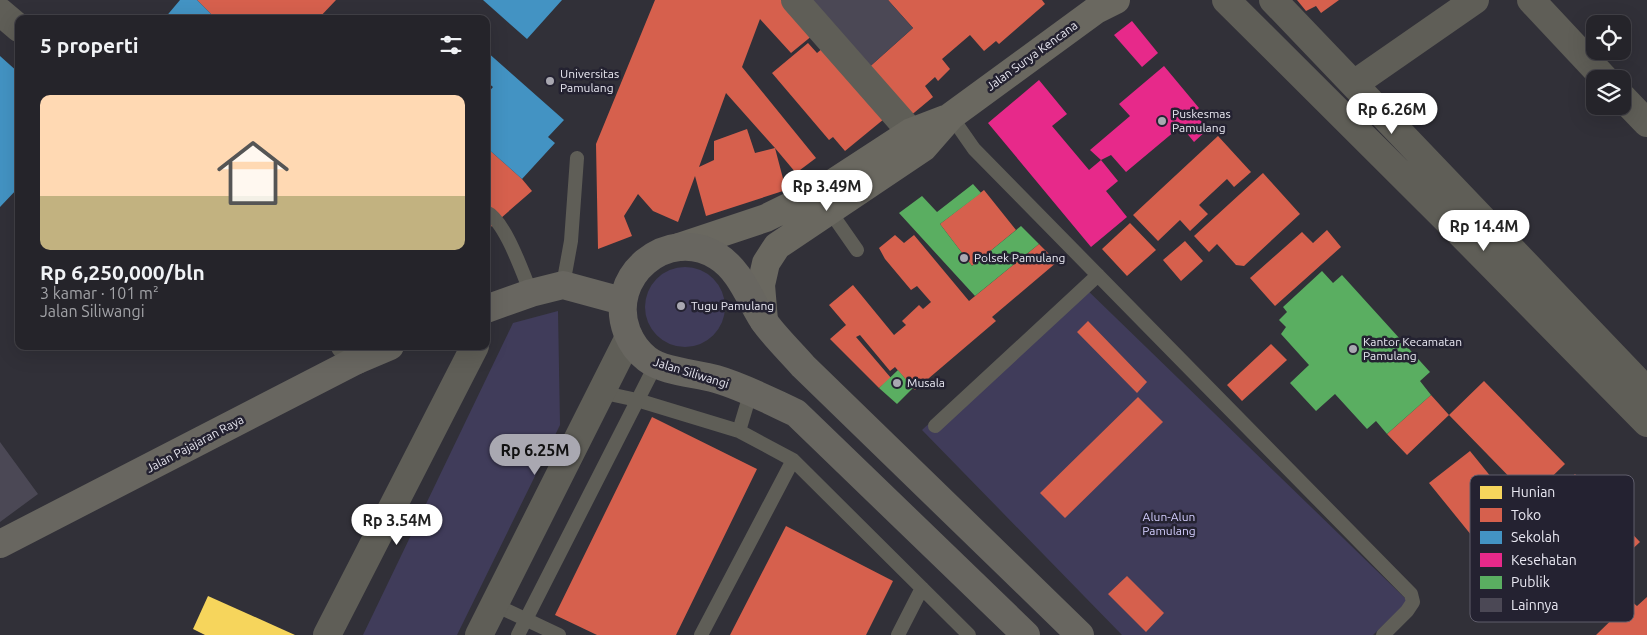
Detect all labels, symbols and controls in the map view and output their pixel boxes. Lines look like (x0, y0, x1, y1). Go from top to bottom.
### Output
map controls (1586, 15, 1631, 115)
button: locate (1586, 15, 1631, 60)
street label: Jalan Surya Kencana (984, 18, 1080, 93)
icon: filters (437, 31, 465, 59)
text: 5 properti (40, 33, 139, 57)
place label: Universitas Pamulang (560, 67, 619, 94)
button: layers (1586, 70, 1631, 115)
marker: Universitas Pamulang (544, 75, 556, 87)
pin: Rp 6.26M (1340, 92, 1444, 135)
text: Rp 6.26M (1357, 100, 1427, 118)
place label: Puskesmas Pamulang (1172, 107, 1231, 134)
marker: Puskesmas Pamulang (1156, 115, 1168, 127)
icon: home (208, 128, 298, 218)
pin: Rp 3.49M (775, 170, 879, 212)
text: Rp 3.49M (792, 177, 862, 195)
pin: Rp 14.4M (1432, 210, 1536, 252)
text: Rp 14.4M (1449, 217, 1519, 235)
place label: Polsek Pamulang (974, 251, 1065, 264)
marker: Polsek Pamulang (958, 252, 970, 264)
text: Rp 6,250,000/bln (40, 260, 205, 284)
text: 3 kamar · 101 m² (40, 284, 159, 302)
place label: Tugu Pamulang (691, 299, 774, 312)
marker: Tugu Pamulang (675, 300, 687, 312)
text: Jalan Siliwangi (40, 302, 145, 320)
place label: Kantor Kecamatan Pamulang (1363, 335, 1462, 362)
marker: Kantor Kecamatan Pamulang (1347, 343, 1359, 355)
street label: Jalan Siliwangi (652, 355, 731, 390)
place label: Musala (907, 376, 945, 389)
marker: Musala (891, 377, 903, 389)
street label: Jalan Pajajaran Raya (144, 412, 246, 475)
pin: Rp 6.25M (483, 434, 587, 476)
text: Rp 6.25M (500, 441, 570, 459)
legend (1470, 475, 1634, 622)
text: Hunian (1511, 484, 1555, 500)
pin: Rp 3.54M (345, 504, 449, 546)
text: Toko (1511, 507, 1541, 523)
park label: Alun-Alun Pamulang (1142, 510, 1196, 537)
text: Rp 3.54M (362, 511, 432, 529)
text: Sekolah (1511, 529, 1560, 545)
text: Kesehatan (1511, 552, 1577, 568)
text: Publik (1511, 574, 1550, 590)
text: Lainnya (1511, 597, 1559, 613)

